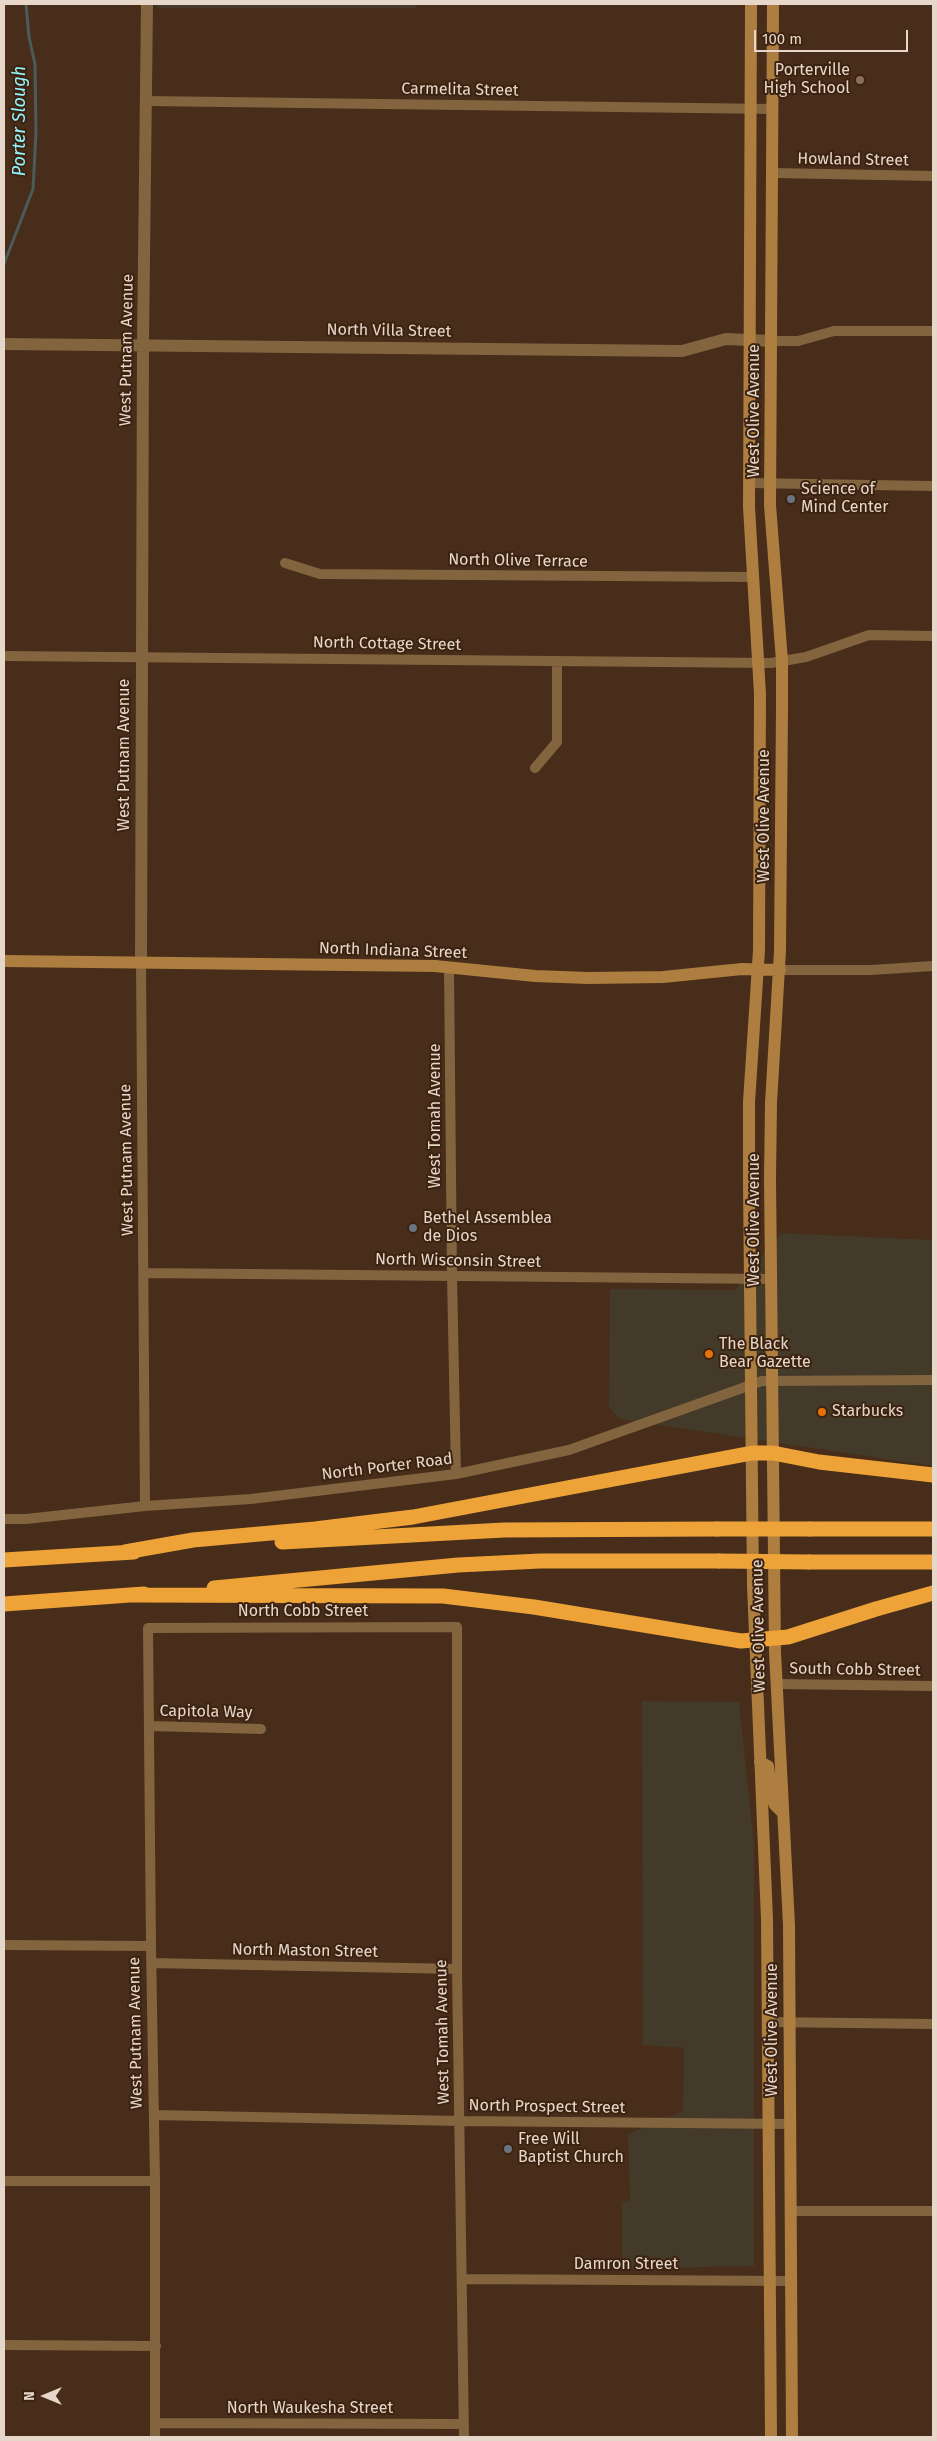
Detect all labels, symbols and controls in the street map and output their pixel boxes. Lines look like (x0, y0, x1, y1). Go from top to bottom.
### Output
scale bar (757, 20, 911, 52)
text: 100 m (762, 30, 802, 48)
place label: Porterville High School (764, 61, 850, 99)
water label: Porter Slough (9, 66, 31, 176)
marker: Porterville High School (854, 74, 866, 86)
street label: Carmelita Street (401, 79, 519, 101)
street label: Howland Street (797, 149, 909, 171)
street label: West Putnam Avenue (116, 274, 138, 426)
street label: North Villa Street (326, 320, 452, 342)
street label: West Olive Avenue (745, 344, 765, 478)
place label: Science of Mind Center (801, 480, 888, 518)
marker: Science of Mind Center (785, 493, 797, 505)
street label: North Olive Terrace (448, 550, 588, 572)
street label: North Cottage Street (313, 633, 461, 655)
street label: West Putnam Avenue (115, 679, 135, 831)
street label: West Olive Avenue (755, 749, 775, 883)
street label: North Indiana Street (318, 939, 468, 963)
street label: West Tomah Avenue (426, 1043, 446, 1189)
street label: West Putnam Avenue (116, 1084, 138, 1236)
street label: West Olive Avenue (745, 1153, 765, 1287)
place label: Bethel Assemblea de Dios (423, 1209, 552, 1247)
marker: Bethel Assemblea de Dios (407, 1222, 419, 1234)
street label: North Wisconsin Street (375, 1250, 541, 1272)
place label: The Black Bear Gazette (719, 1335, 811, 1373)
marker: The Black Bear Gazette (703, 1348, 715, 1360)
place label: Starbucks (832, 1402, 903, 1422)
marker: Starbucks (816, 1406, 828, 1418)
street label: North Porter Road (320, 1449, 454, 1485)
street label: West Olive Avenue (748, 1559, 770, 1693)
street label: North Cobb Street (238, 1602, 368, 1622)
street label: South Cobb Street (789, 1659, 921, 1681)
street label: Capitola Way (159, 1702, 253, 1722)
street label: North Maston Street (232, 1940, 378, 1962)
street label: West Putnam Avenue (125, 1957, 147, 2109)
street label: West Tomah Avenue (432, 1959, 454, 2105)
street label: West Olive Avenue (763, 1963, 783, 2097)
street label: North Prospect Street (469, 2096, 625, 2118)
place label: Free Will Baptist Church (518, 2130, 624, 2168)
marker: Free Will Baptist Church (502, 2143, 514, 2155)
street label: Damron Street (574, 2255, 678, 2275)
north arrow (20, 2371, 70, 2421)
text: N (21, 2391, 38, 2401)
street label: North Waukesha Street (227, 2399, 393, 2419)

